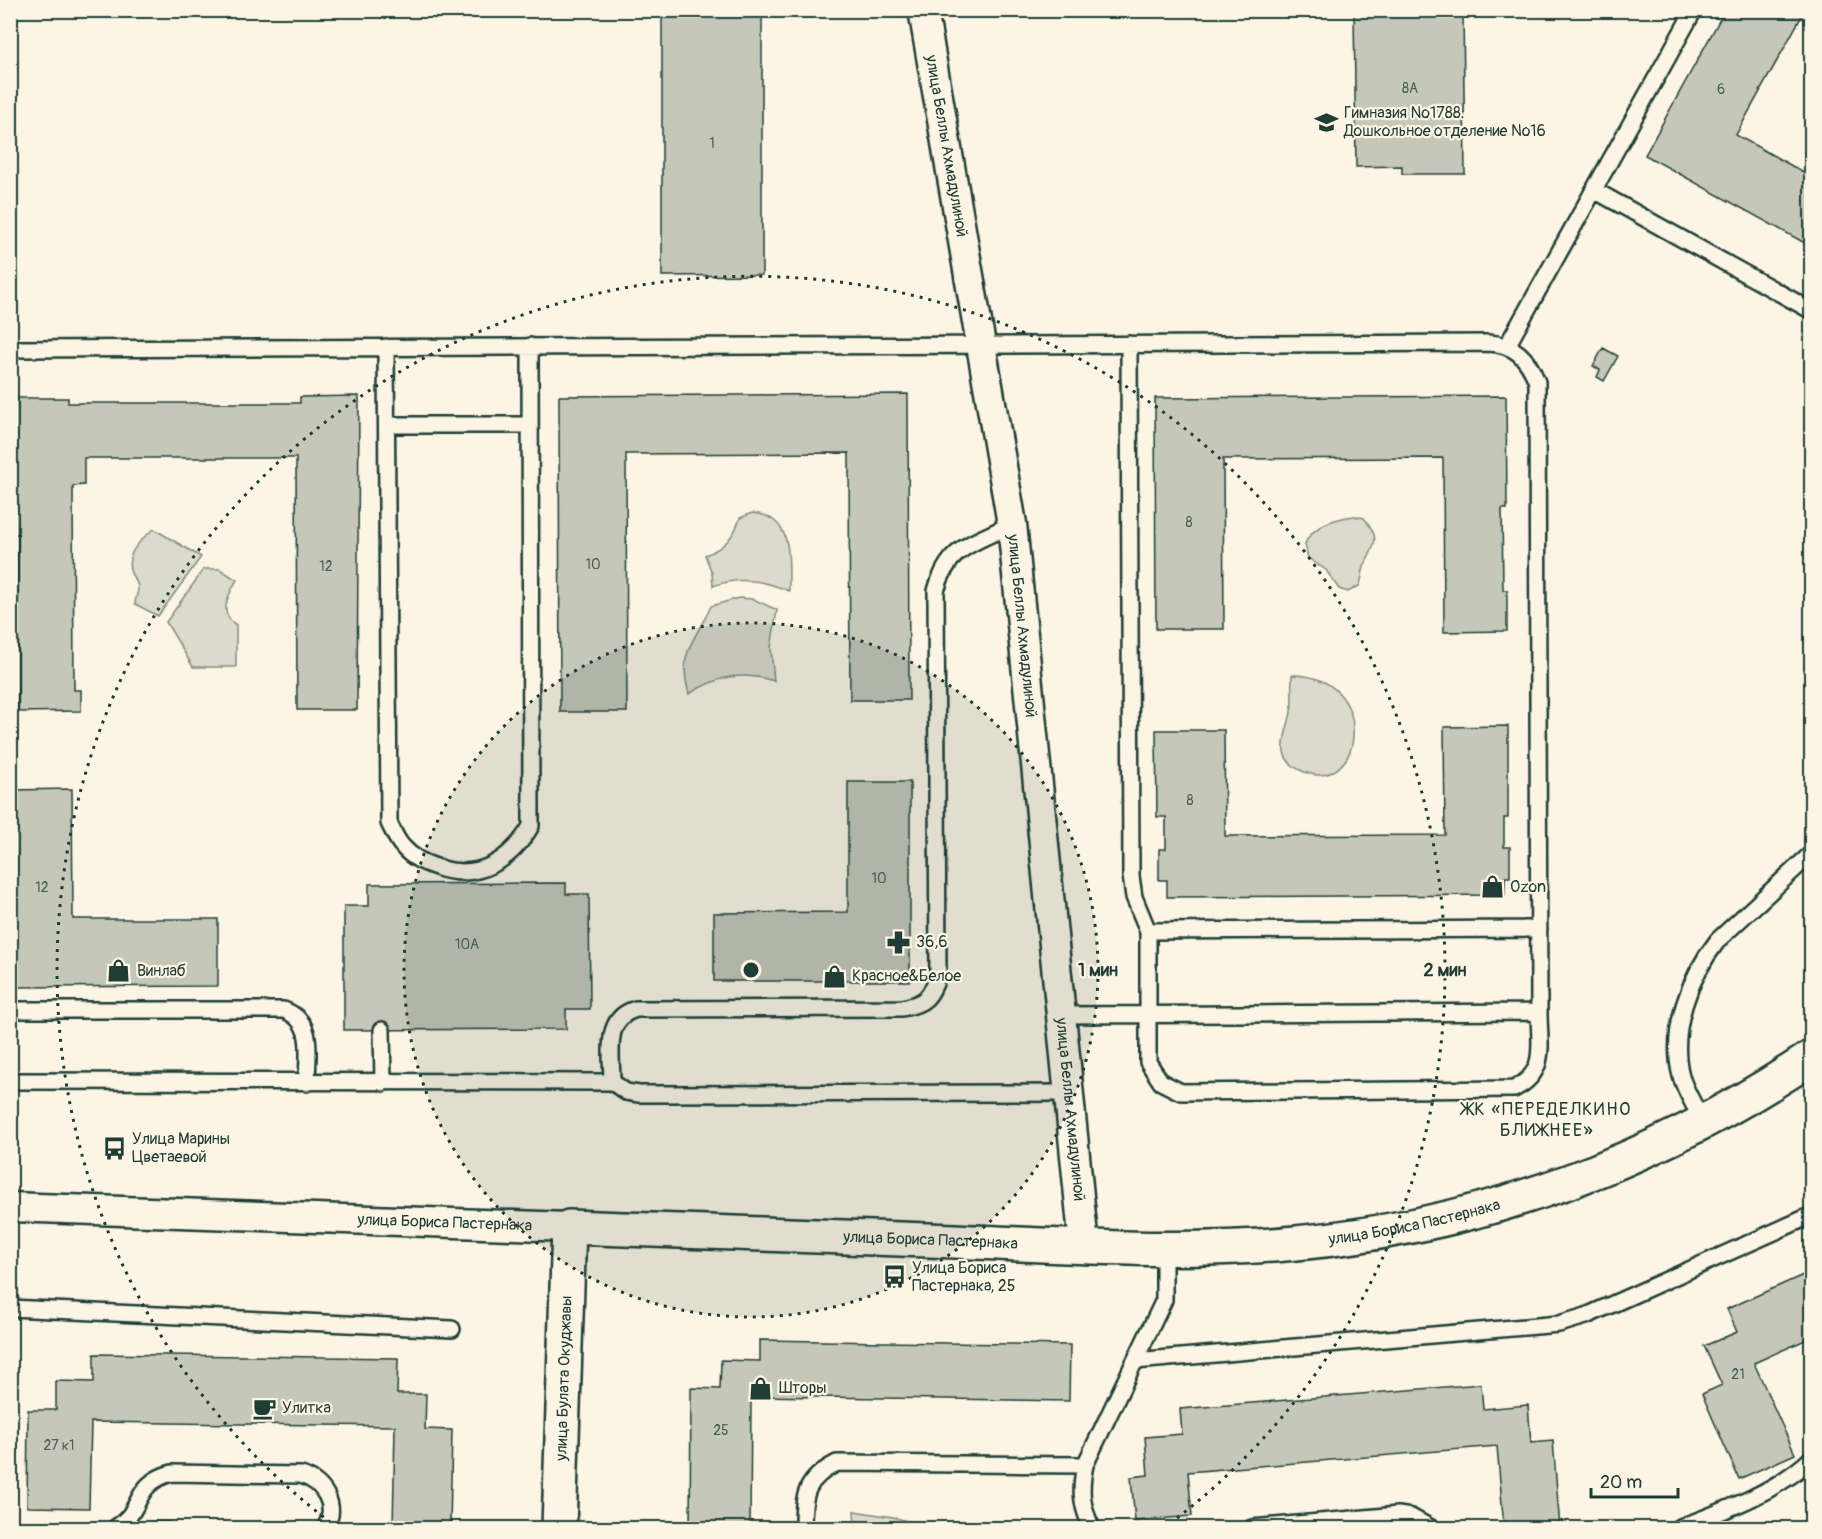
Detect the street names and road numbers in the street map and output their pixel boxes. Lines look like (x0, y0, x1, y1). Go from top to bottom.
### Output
street label: улица Беллы Ахмадулиной (921, 53, 972, 238)
street label: улица Беллы Ахмадулиной (1003, 532, 1041, 718)
street label: улица Беллы Ахмадулиной (1051, 1016, 1089, 1202)
street label: улица Бориса Пастернака (1326, 1195, 1503, 1250)
street label: улица Бориса Пастернака (356, 1209, 532, 1236)
street label: улица Бориса Пастернака (842, 1227, 1018, 1254)
street label: улица Булата Окуджавы (551, 1295, 577, 1462)

